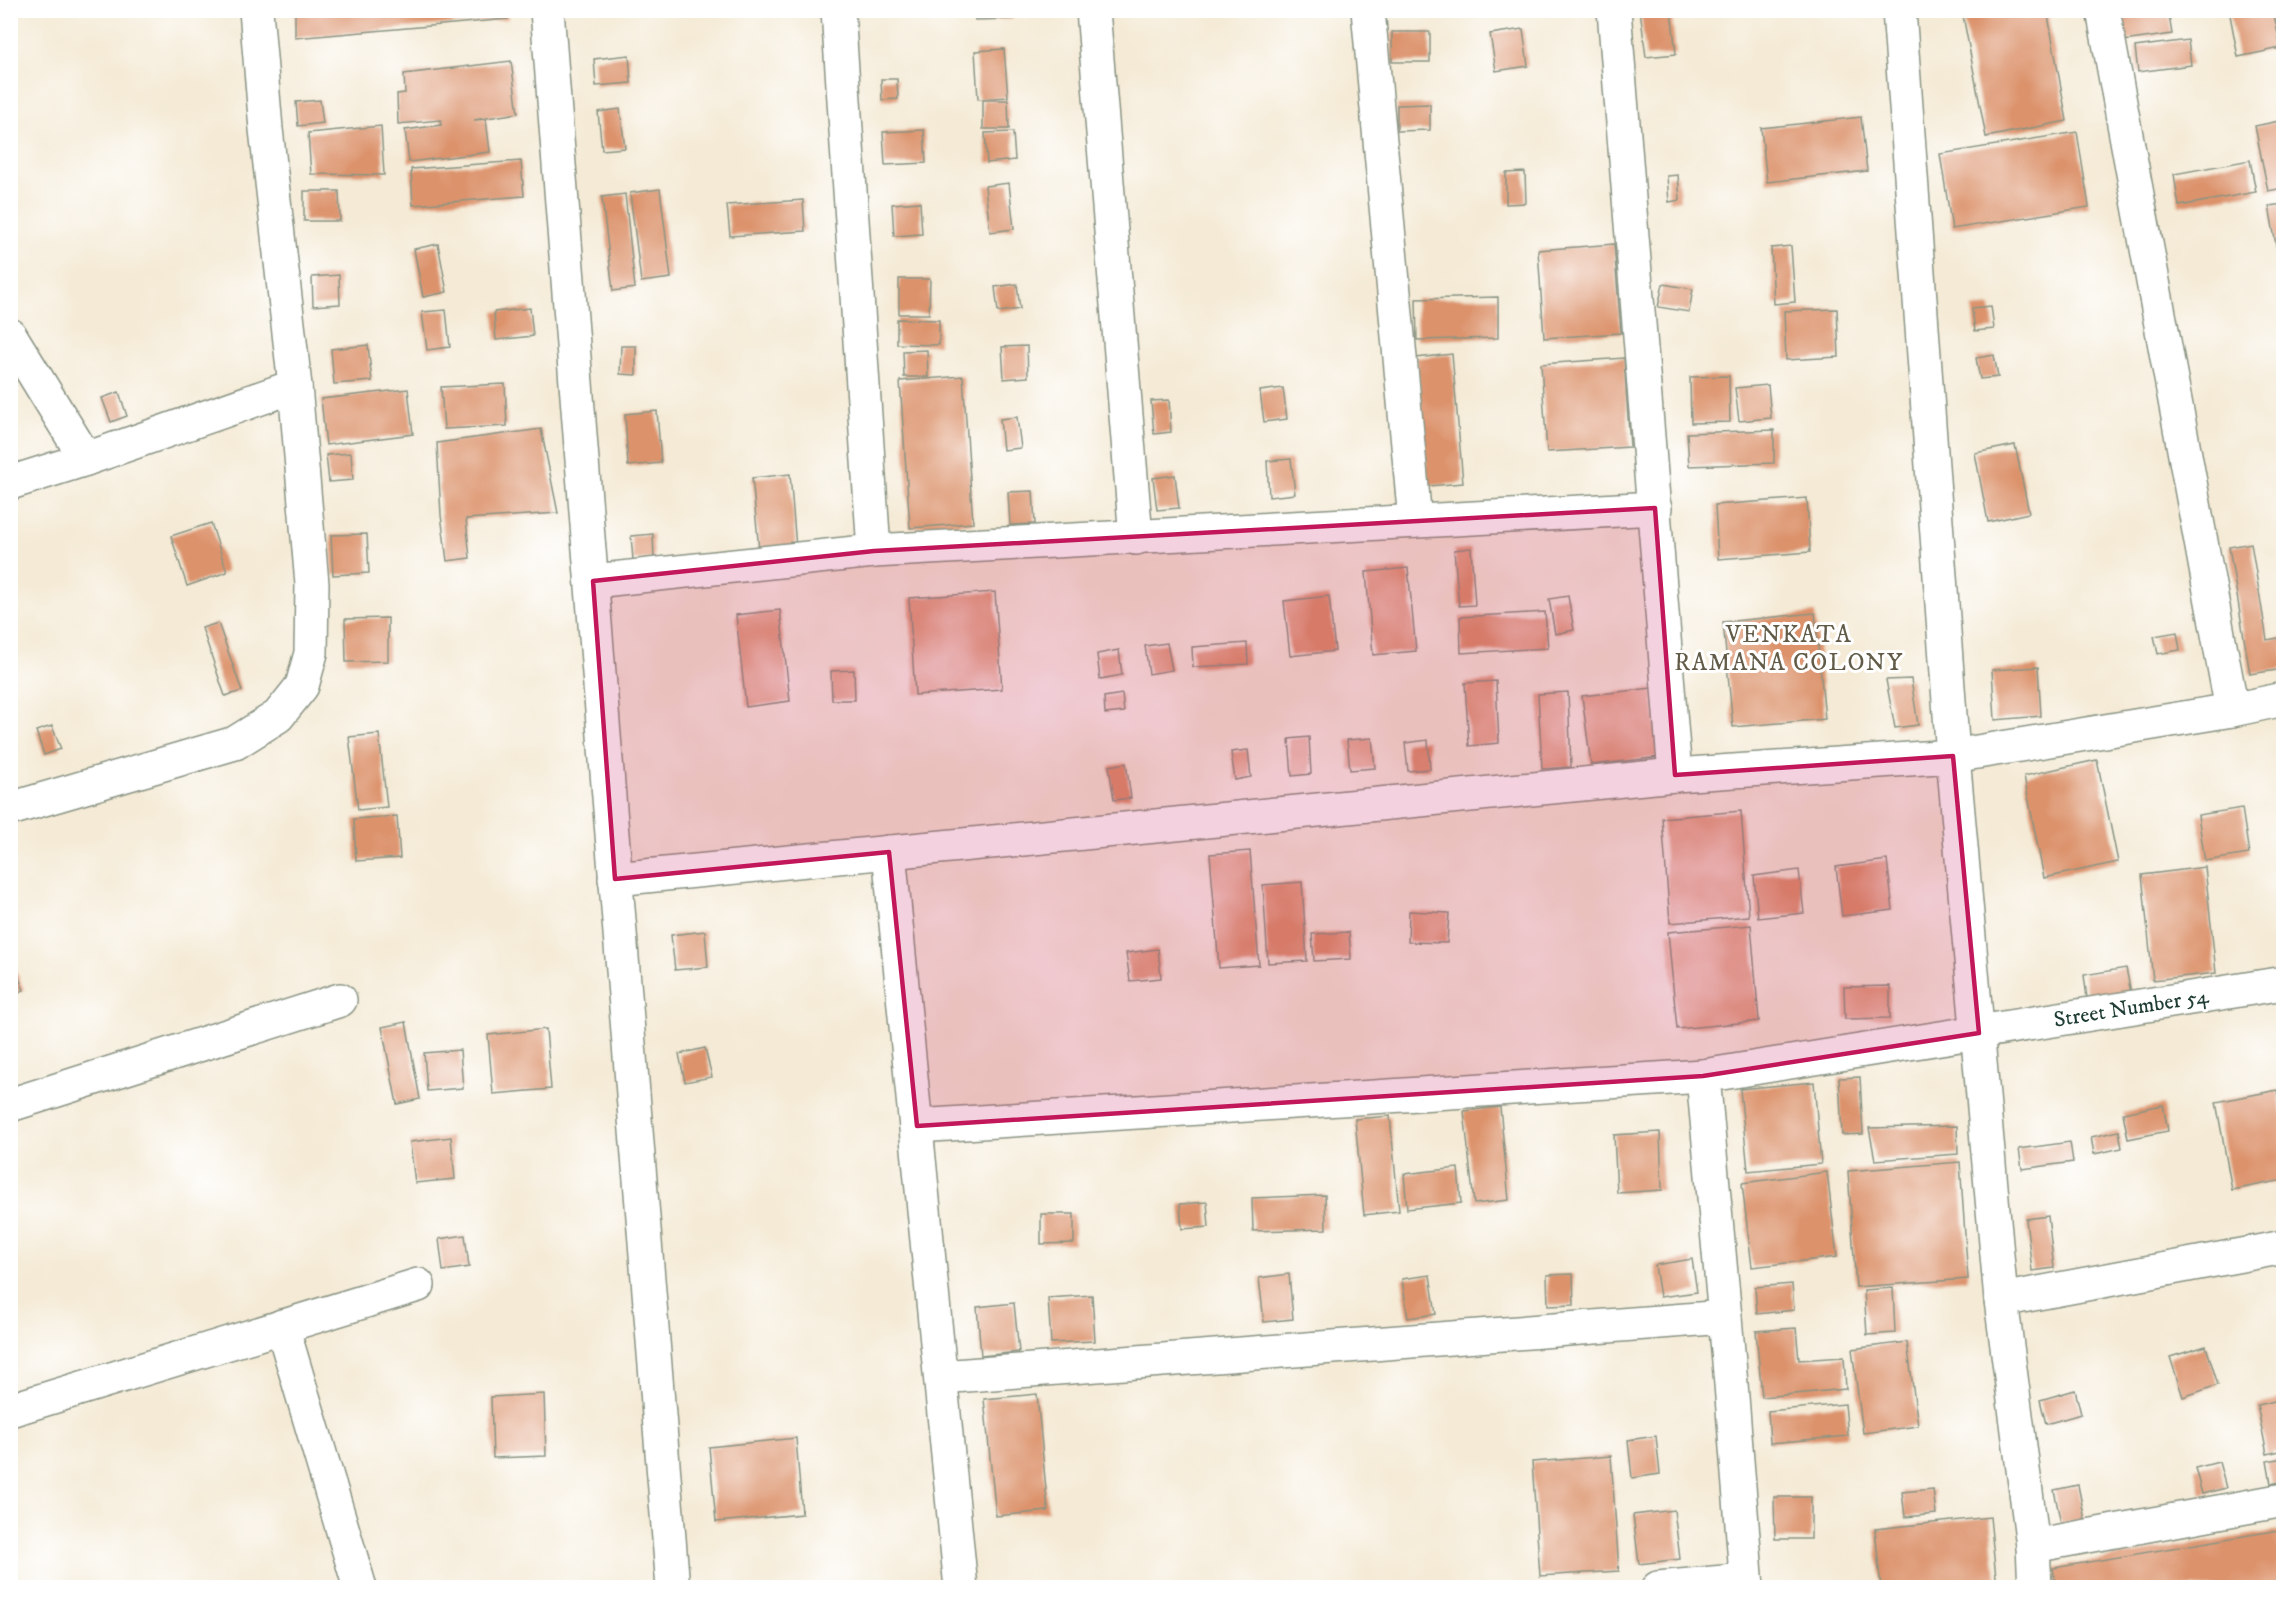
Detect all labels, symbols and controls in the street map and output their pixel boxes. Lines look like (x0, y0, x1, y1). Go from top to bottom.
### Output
district label: VENKATA RAMANA COLONY (1674, 620, 1904, 678)
street label: Street Number 54 (2052, 982, 2212, 1034)

